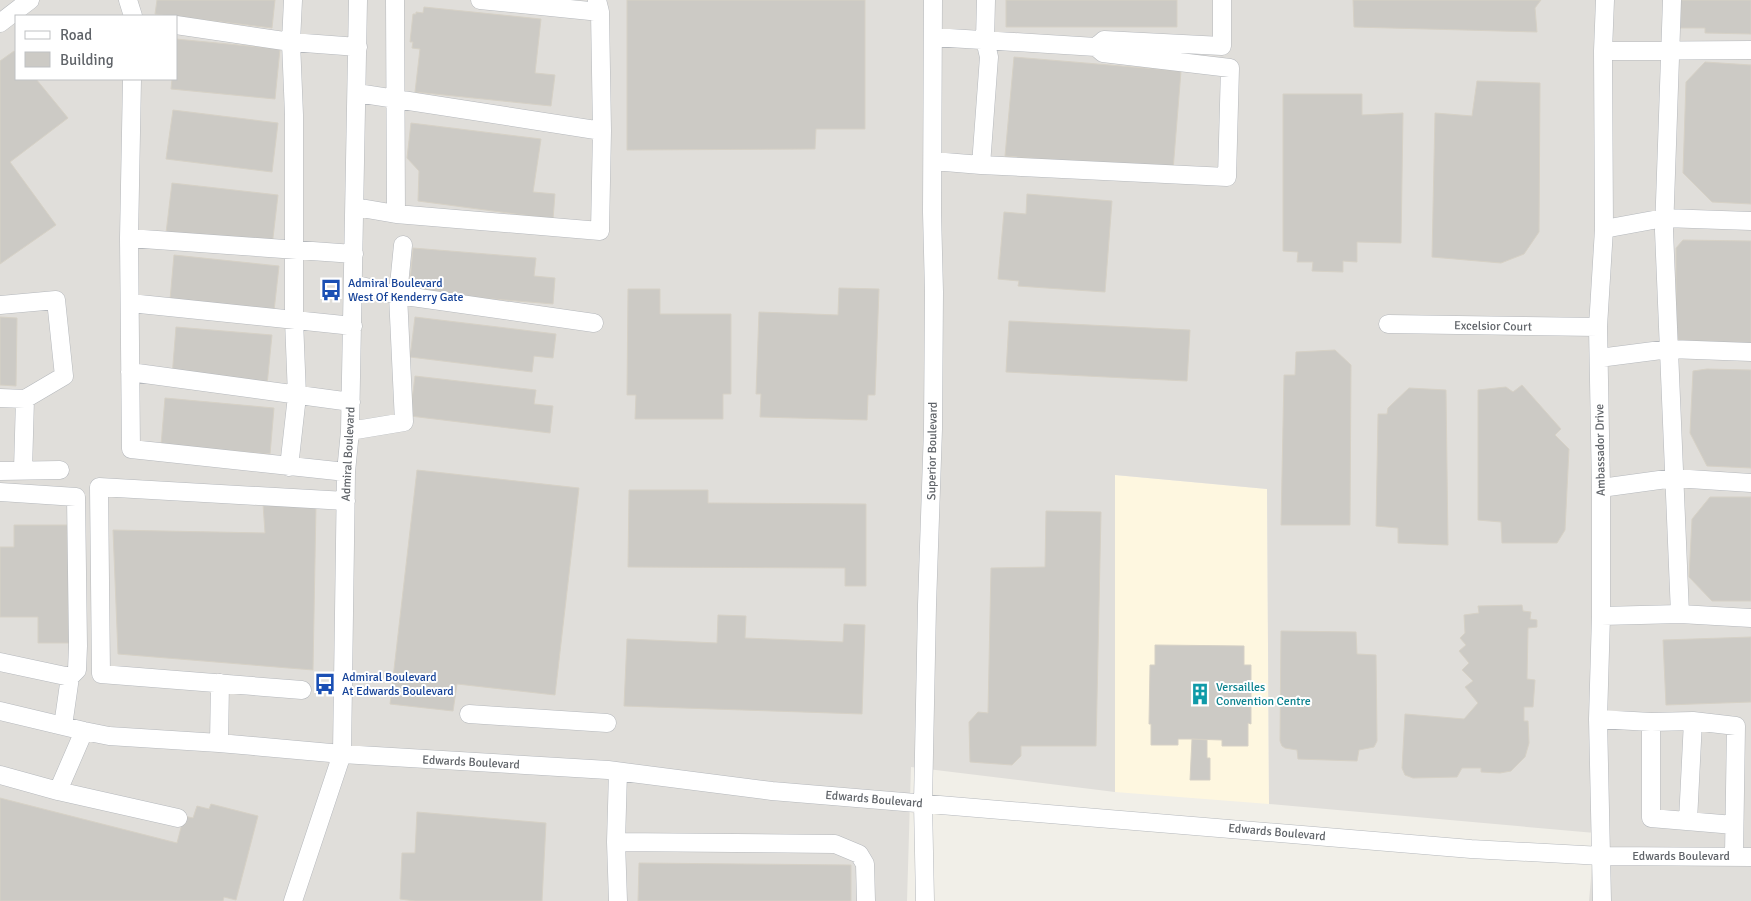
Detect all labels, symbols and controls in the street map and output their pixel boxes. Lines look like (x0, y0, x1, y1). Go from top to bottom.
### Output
legend (15, 15, 178, 80)
text: Road (60, 26, 92, 44)
text: Building (60, 51, 114, 69)
place label: Admiral Boulevard West Of Kenderry Gate (348, 276, 463, 305)
bus stop icon: Admiral Boulevard West Of Kenderry Gate (318, 277, 344, 303)
street label: Excelsior Court (1454, 318, 1532, 335)
street label: Superior Boulevard (924, 402, 941, 500)
street label: Ambassador Drive (1592, 404, 1609, 496)
street label: Admiral Boulevard (339, 406, 358, 502)
place label: Admiral Boulevard At Edwards Boulevard (342, 670, 454, 699)
bus stop icon: Admiral Boulevard At Edwards Boulevard (312, 671, 338, 697)
place label: Versailles Convention Centre (1216, 680, 1311, 709)
building icon: Versailles Convention Centre (1187, 681, 1213, 707)
street label: Edwards Boulevard (422, 752, 520, 773)
street label: Edwards Boulevard (825, 788, 923, 811)
street label: Edwards Boulevard (1228, 821, 1326, 844)
street label: Edwards Boulevard (1632, 849, 1730, 864)

